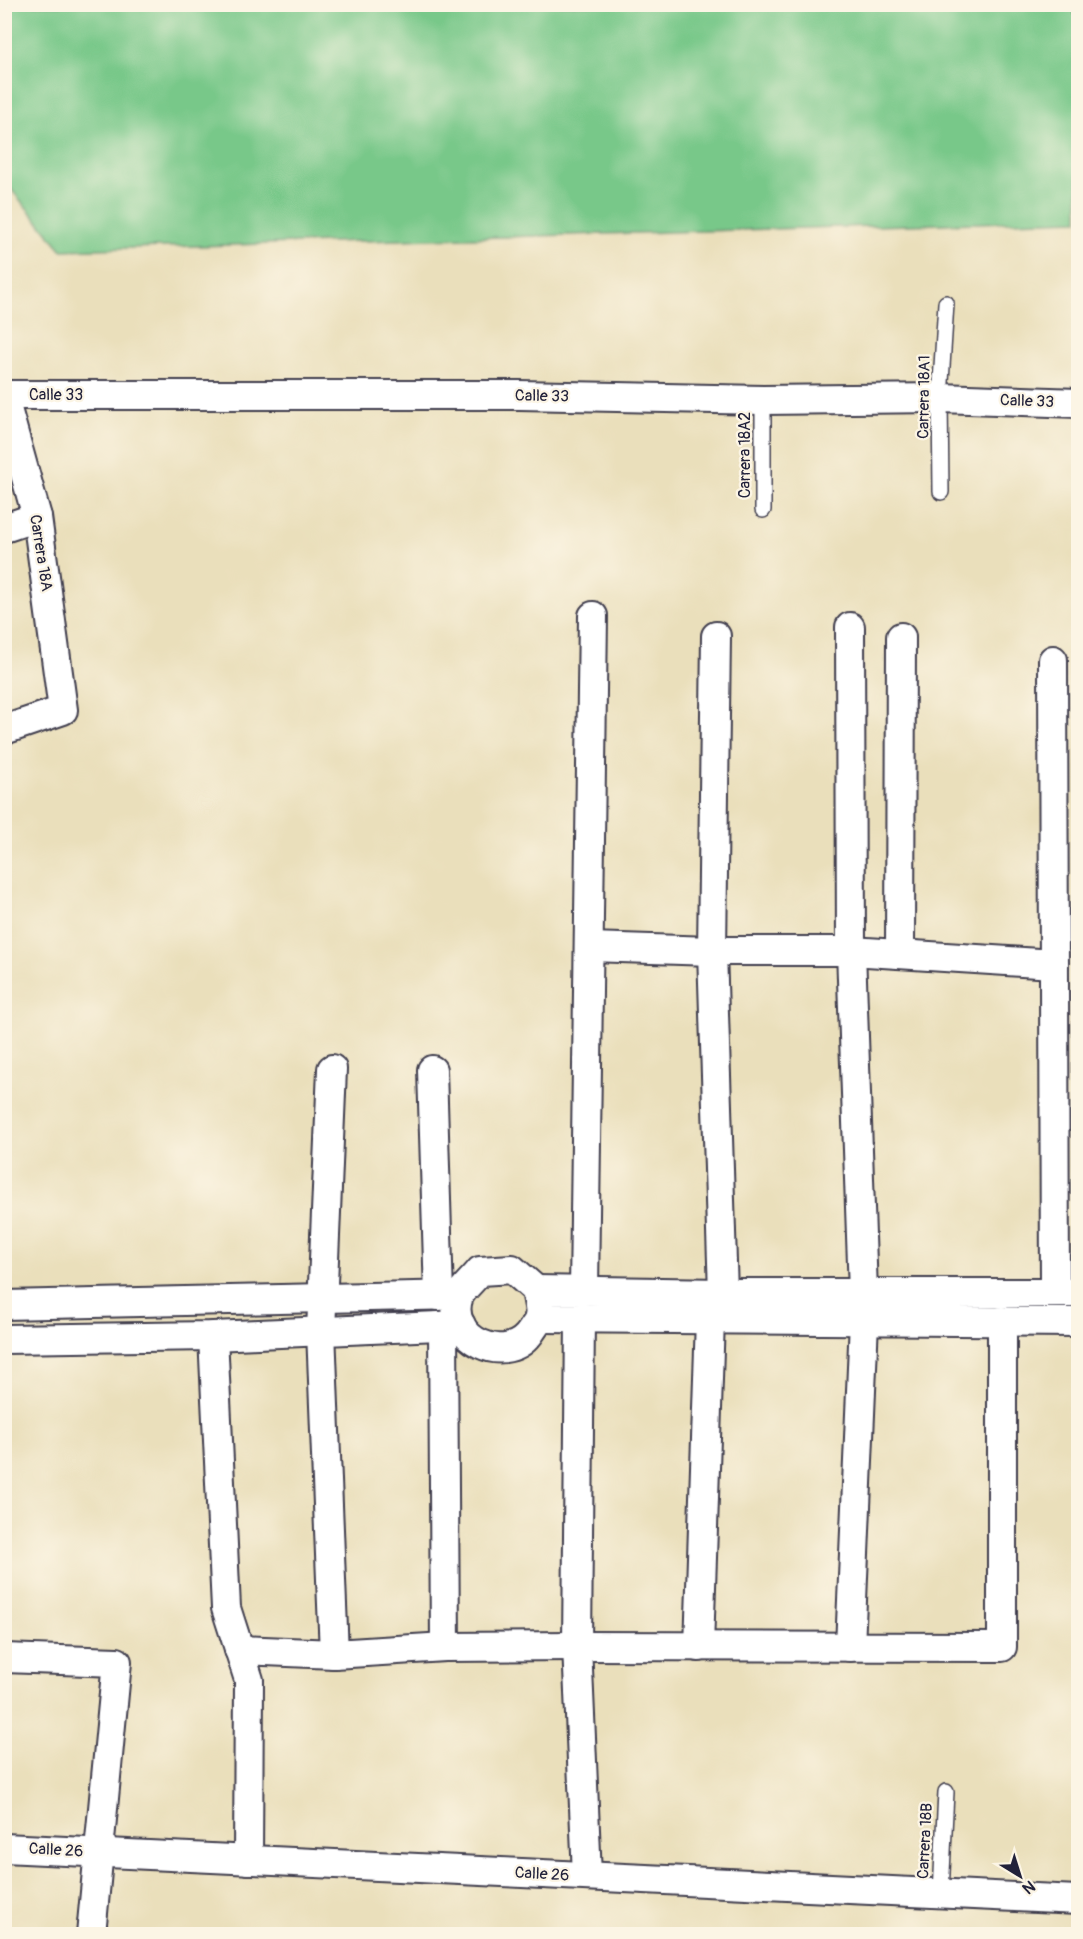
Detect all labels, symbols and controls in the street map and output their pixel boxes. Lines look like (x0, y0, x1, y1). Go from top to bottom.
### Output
street label: Carrera 18A1 (913, 355, 935, 439)
street label: Calle 33 (29, 385, 83, 405)
street label: Calle 33 (515, 386, 569, 406)
street label: Calle 33 (1000, 390, 1054, 412)
street label: Carrera 18A2 (735, 412, 755, 498)
street label: Carrera 18A (25, 513, 57, 593)
street label: Carrera 18B (913, 1802, 937, 1880)
street label: Calle 26 (28, 1839, 84, 1861)
north arrow (990, 1846, 1050, 1906)
street label: Calle 26 (514, 1863, 570, 1885)
text: N (1018, 1876, 1039, 1898)

